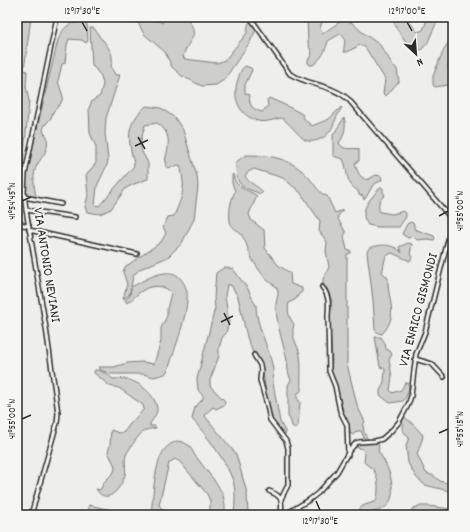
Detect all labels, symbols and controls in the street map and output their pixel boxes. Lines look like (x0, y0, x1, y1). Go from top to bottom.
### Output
text: 12°17'30"E (64, 5, 100, 19)
text: 12°17'00"E (389, 5, 426, 19)
north arrow (396, 34, 436, 74)
text: N (413, 53, 425, 70)
text: 41°54'45"N (6, 182, 20, 220)
text: 41°55'00"N (454, 191, 468, 231)
street label: VIA ANTONIO NEVIANI (27, 206, 65, 324)
street label: VIA ENRICO GISMONDI (394, 250, 444, 369)
text: 41°55'00"N (6, 399, 20, 439)
text: 41°55'15"N (454, 411, 468, 447)
text: 12°17'30"E (302, 515, 338, 529)

